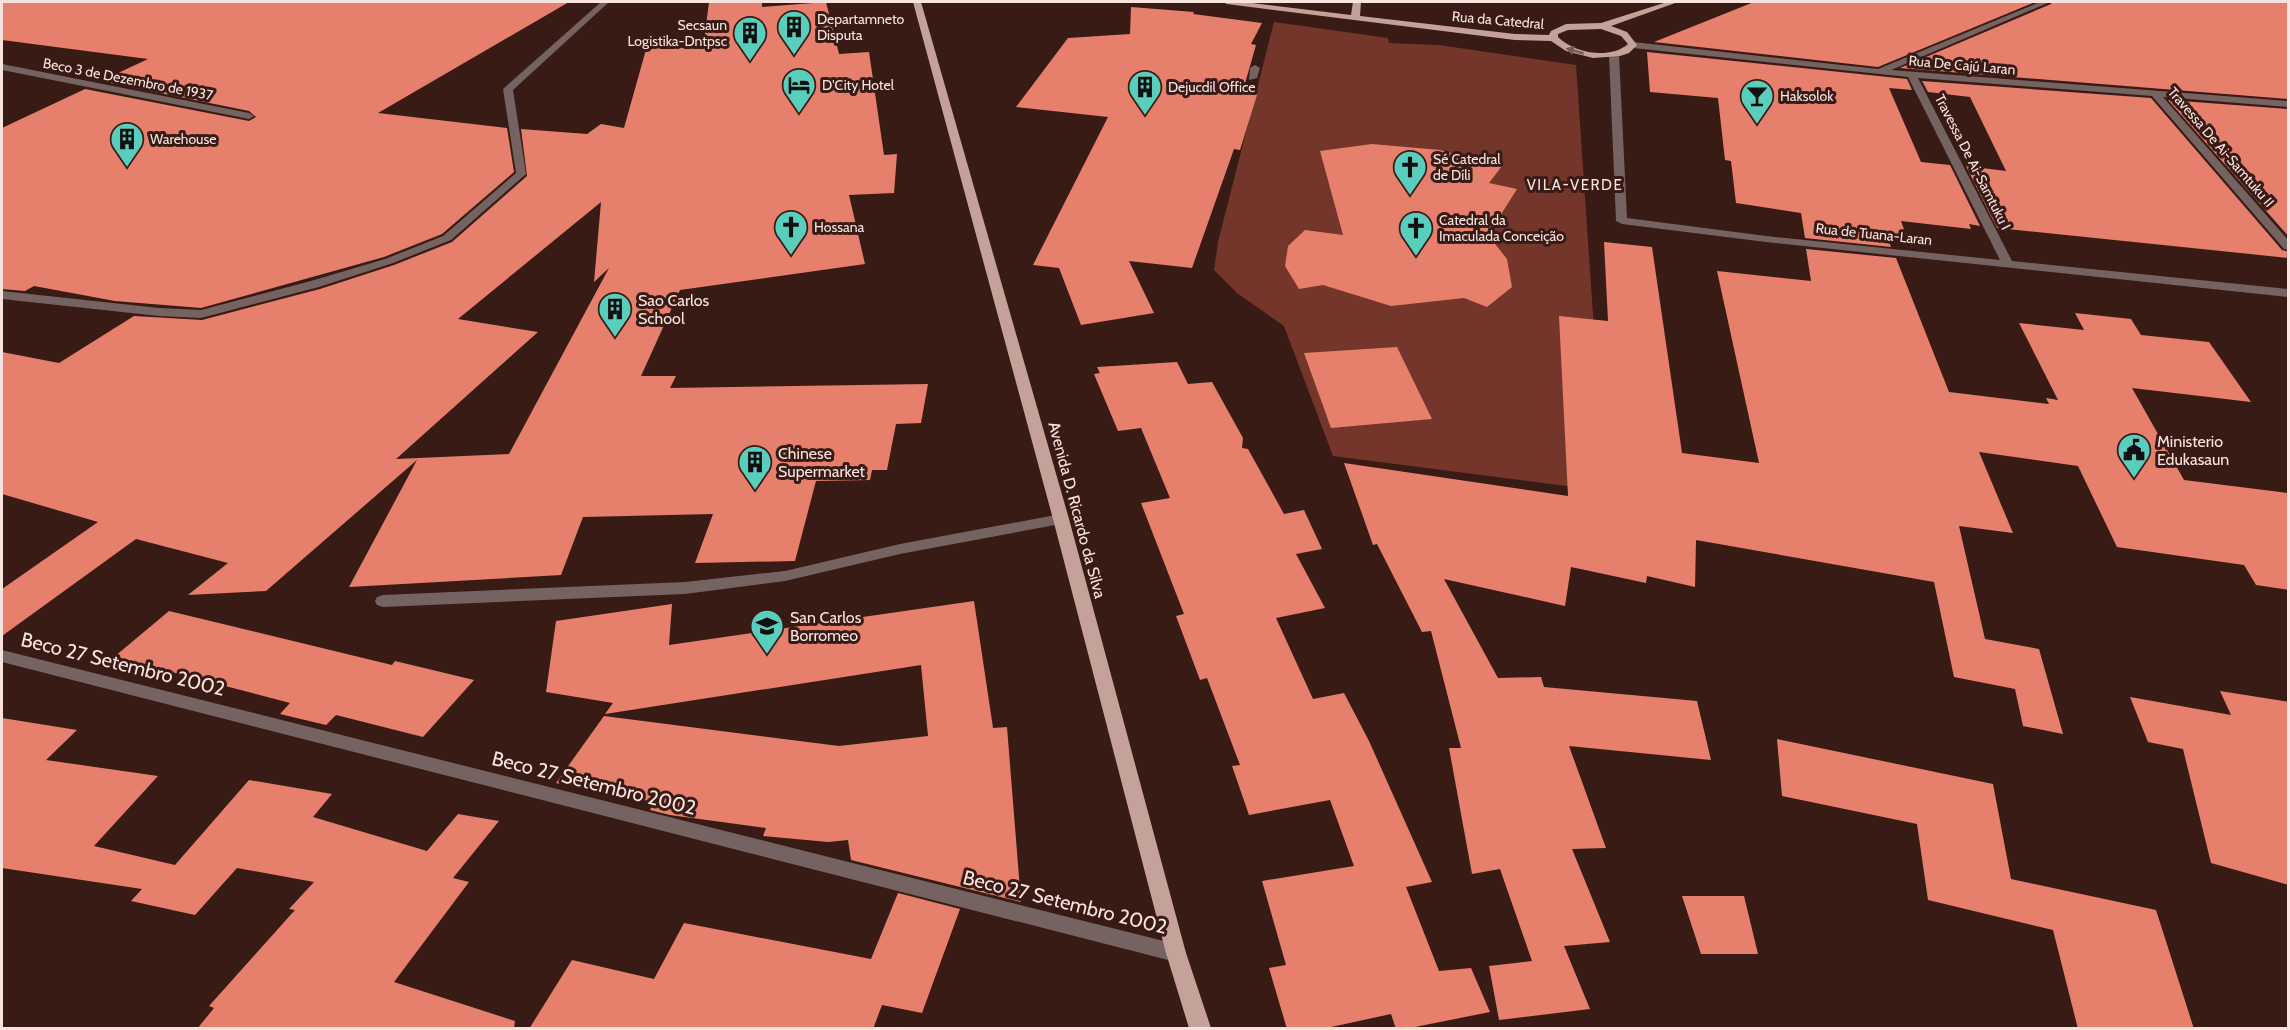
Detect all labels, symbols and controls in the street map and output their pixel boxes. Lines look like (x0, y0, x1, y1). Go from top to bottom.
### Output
street label: Rua da Catedral (1451, 7, 1545, 33)
building icon: Departamneto Disputa (776, 9, 812, 56)
place label: Departamneto Disputa (817, 10, 905, 44)
building icon: Secsaun Logistika-Dntpsc (732, 15, 768, 62)
place label: Secsaun Logistika-Dntpsc (627, 16, 727, 50)
one-way arrow (1566, 46, 1584, 55)
street label: Rua De Cajú Laran (1908, 51, 2016, 79)
street label: Beco 3 de Dezembro de 1937 (42, 54, 214, 104)
hotel icon: D'City Hotel (781, 67, 817, 114)
building icon: Dejucdil Office (1127, 69, 1163, 116)
place label: D'City Hotel (822, 76, 895, 94)
place label: Dejucdil Office (1168, 78, 1255, 96)
bar icon: Haksolok (1739, 78, 1775, 125)
street label: Travessa De Ai-Samtuku II (2164, 83, 2278, 211)
place label: Haksolok (1780, 87, 1834, 105)
street label: Travessa De Ai-Samtuku I (1931, 91, 2015, 233)
building icon: Warehouse (109, 121, 145, 168)
place label: Warehouse (150, 130, 216, 148)
church icon: Sé Catedral de Díli (1392, 149, 1428, 196)
place label: Sé Catedral de Díli (1433, 150, 1501, 184)
district label: VILA-VERDE (1527, 176, 1623, 194)
church icon: Hossana (773, 209, 809, 256)
church icon: Catedral da Imaculada Conceição (1398, 210, 1434, 257)
place label: Catedral da Imaculada Conceição (1439, 211, 1564, 245)
place label: Hossana (814, 218, 865, 236)
street label: Rua de Tuana-Laran (1815, 219, 1933, 249)
building icon: Sao Carlos School (597, 291, 633, 338)
place label: Sao Carlos School (638, 291, 710, 328)
street label: Avenida D. Ricardo da Silva (1044, 420, 1110, 601)
public building icon: Ministerio Edukasaun (2116, 432, 2152, 479)
place label: Ministerio Edukasaun (2157, 432, 2229, 469)
building icon: Chinese Supermarket (737, 444, 773, 491)
place label: Chinese Supermarket (778, 444, 866, 481)
school or university icon: San Carlos Borromeo (749, 608, 785, 655)
place label: San Carlos Borromeo (790, 608, 862, 645)
street label: Beco 27 Setembro 2002 (18, 627, 228, 701)
street label: Beco 27 Setembro 2002 (489, 746, 699, 820)
street label: Beco 27 Setembro 2002 (960, 865, 1170, 939)

